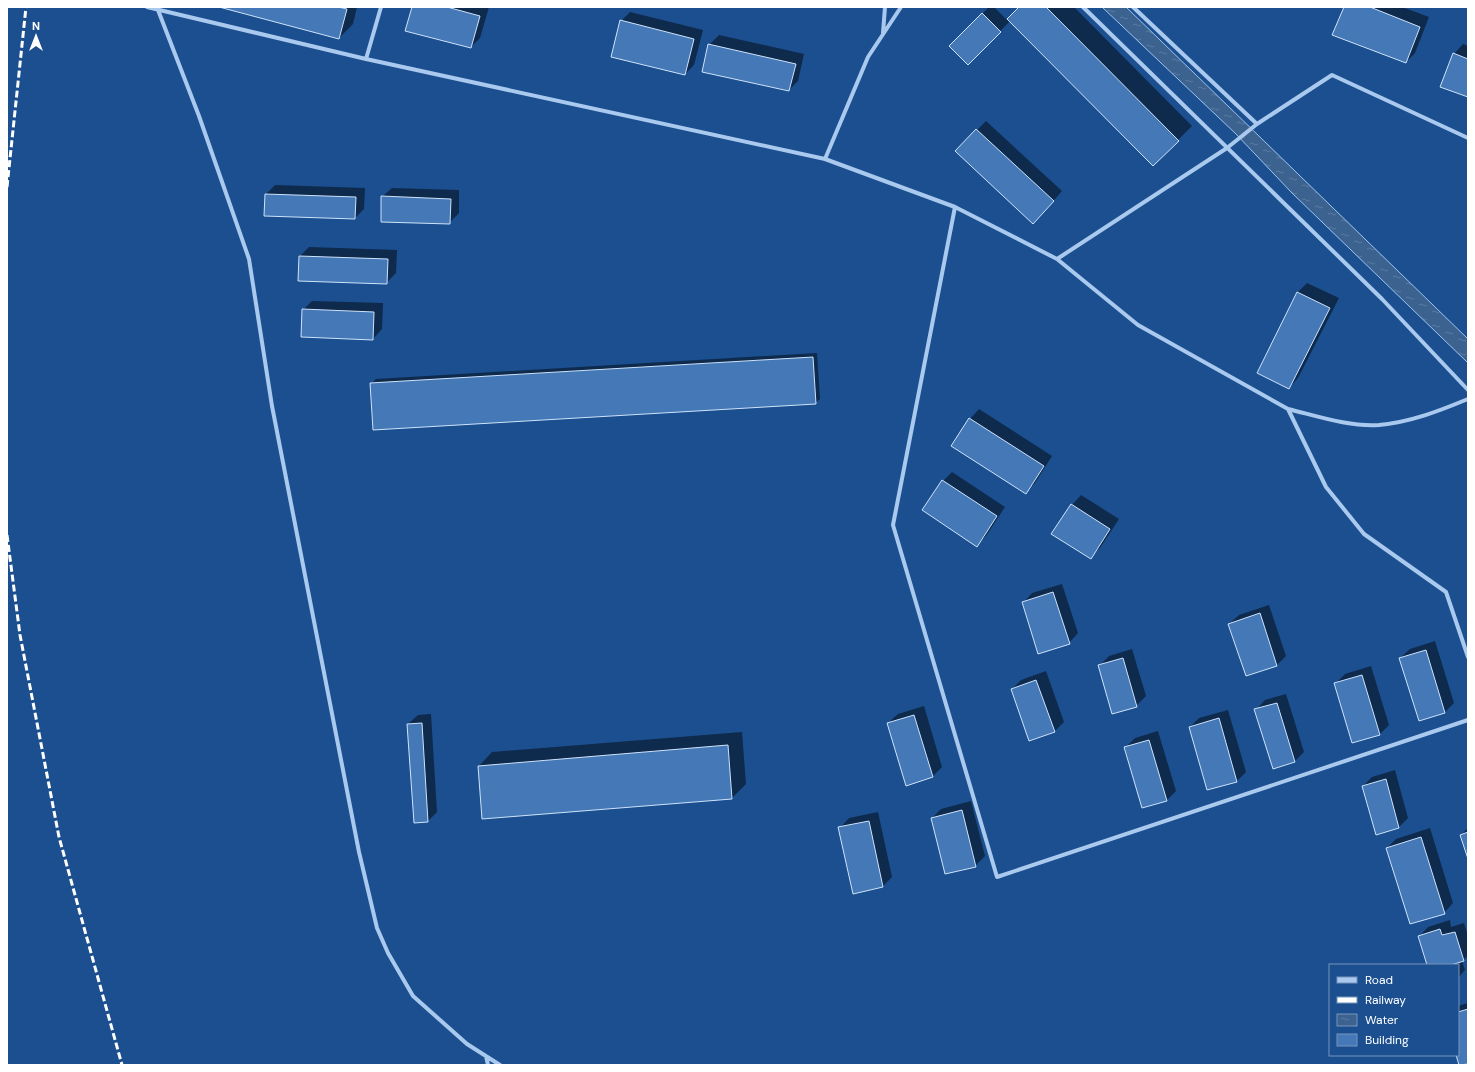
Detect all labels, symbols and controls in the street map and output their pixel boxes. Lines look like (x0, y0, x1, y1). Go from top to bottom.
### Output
north arrow (16, 16, 56, 56)
text: N (32, 19, 40, 33)
legend (1329, 964, 1459, 1056)
text: Road (1365, 972, 1393, 988)
text: Railway (1365, 992, 1406, 1008)
text: Water (1365, 1012, 1399, 1028)
text: Building (1365, 1032, 1409, 1048)

